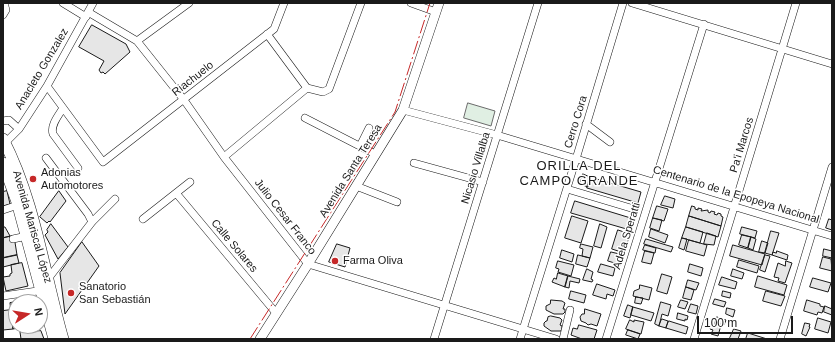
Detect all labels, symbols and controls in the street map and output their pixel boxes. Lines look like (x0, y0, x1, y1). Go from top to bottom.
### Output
street label: Anacleto Gonzalez (13, 26, 71, 112)
street label: Riachuelo (170, 59, 216, 99)
street label: Cerro Cora (562, 94, 590, 150)
street label: Pa'i Marcos (727, 116, 757, 174)
street label: Avenida Santa Teresa (317, 122, 385, 220)
street label: Nicasio Villalba (459, 131, 493, 205)
district label: ORILLA DEL CAMPO GRANDE (520, 158, 638, 189)
street label: Centenario de la Epopeya Nacional (651, 163, 821, 227)
place label: Adonias Automotores (41, 166, 103, 192)
street label: Avenida Mariscal López (10, 169, 54, 285)
marker: Adonias Automotores (28, 174, 38, 184)
street label: Julio Cesar Franco (251, 177, 319, 257)
street label: Adela Speratti (611, 201, 643, 271)
street label: Calle Solares (208, 217, 260, 275)
place label: Farma Oliva (343, 254, 403, 268)
marker: Farma Oliva (330, 256, 340, 266)
place label: Sanatorio San Sebastián (79, 280, 151, 306)
marker: Sanatorio San Sebastián (66, 288, 76, 298)
north arrow (8, 294, 48, 334)
text: N (32, 307, 45, 317)
scale bar (699, 308, 795, 334)
text: 100 m (704, 316, 737, 330)

